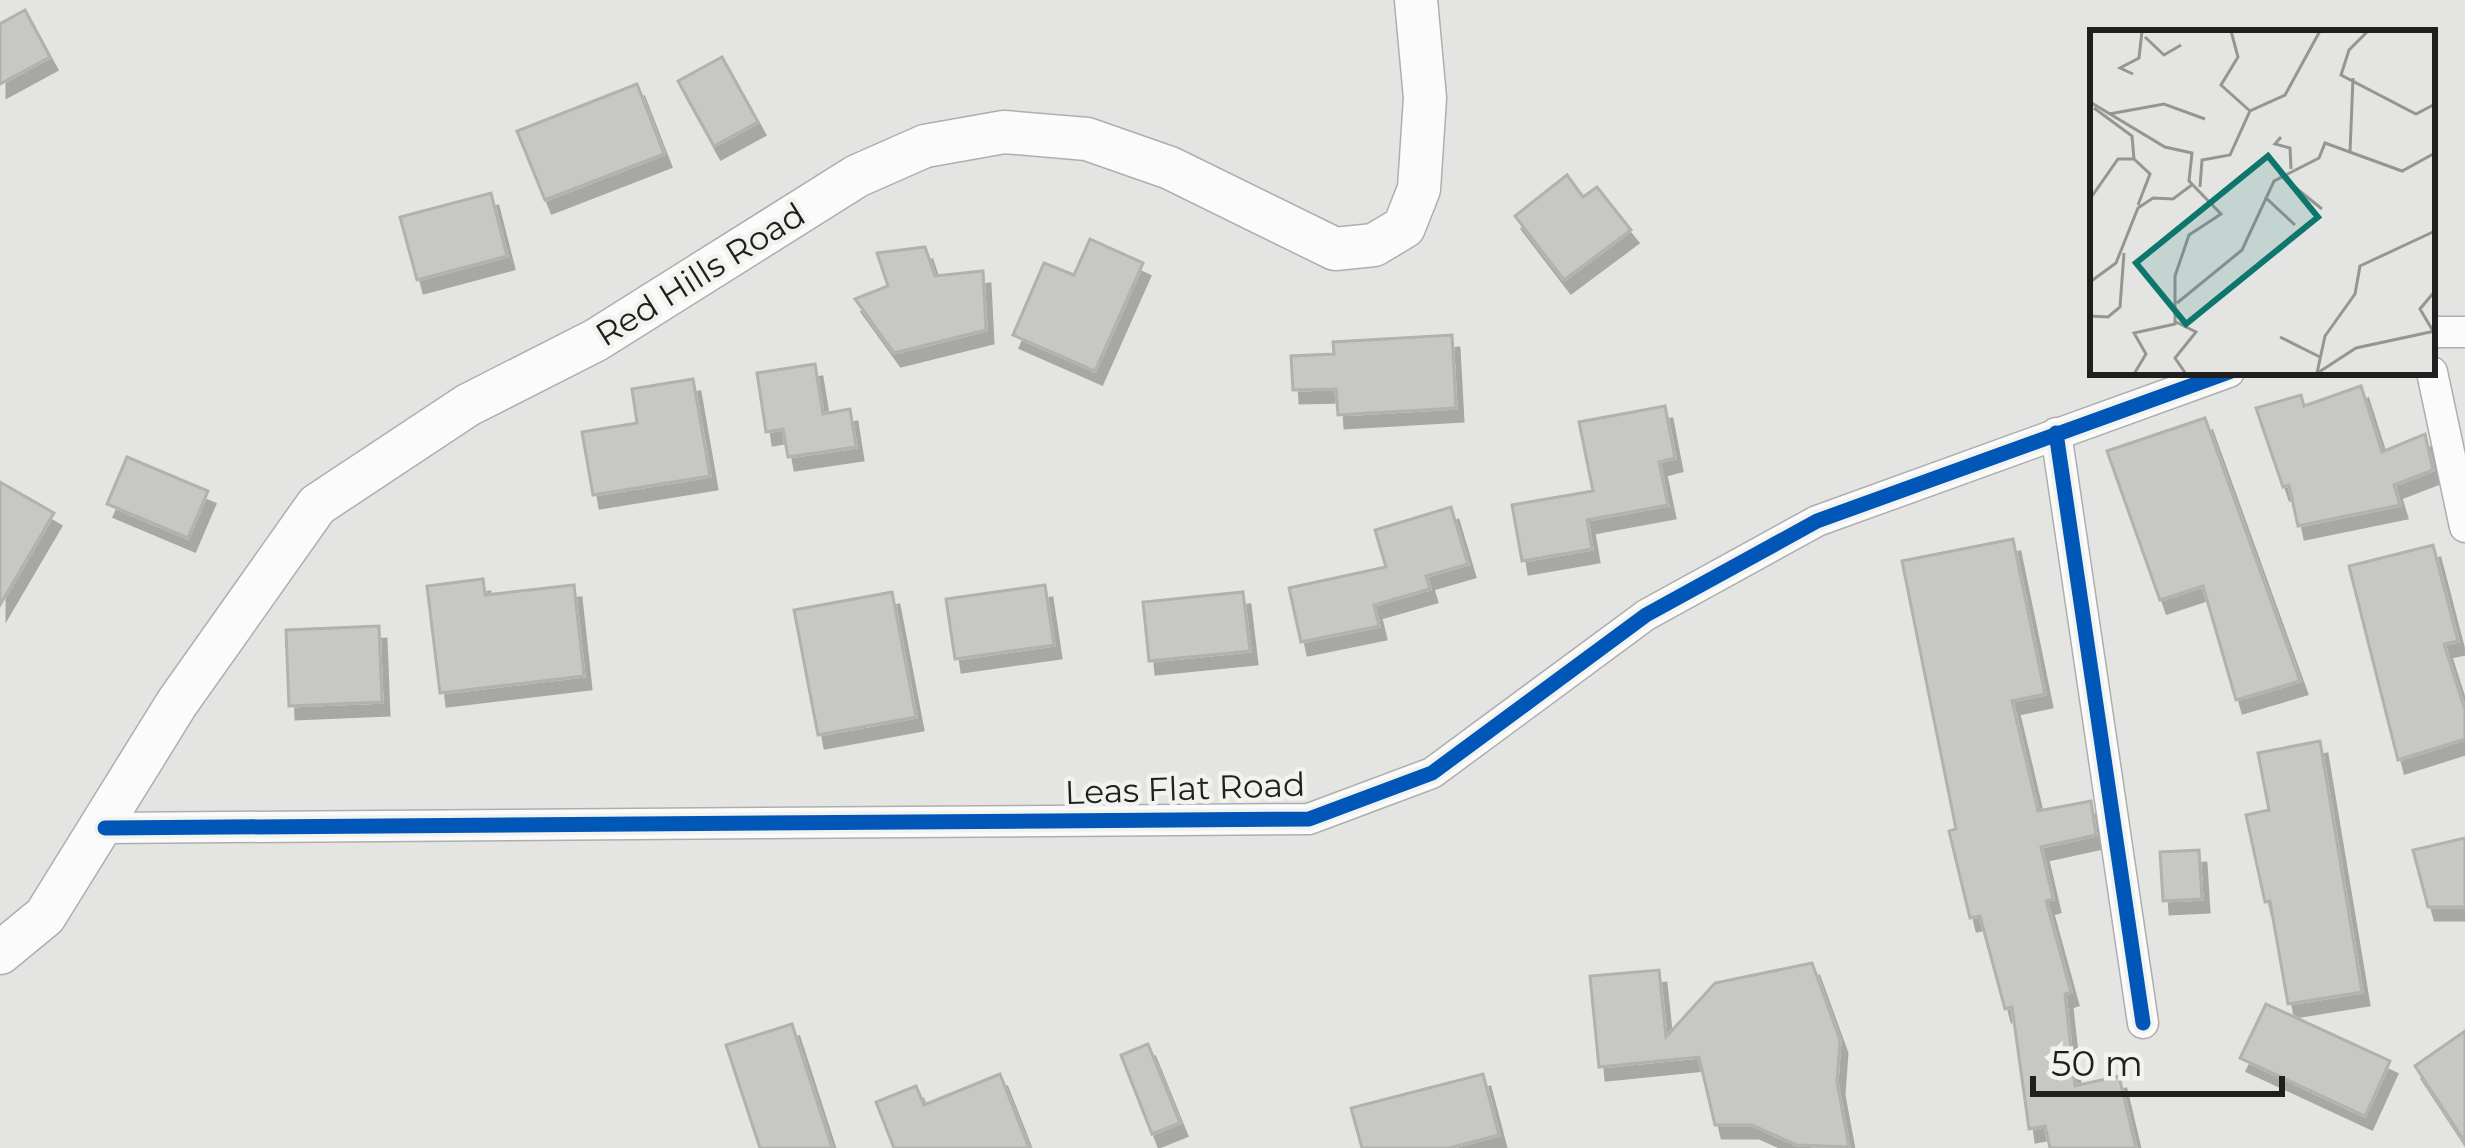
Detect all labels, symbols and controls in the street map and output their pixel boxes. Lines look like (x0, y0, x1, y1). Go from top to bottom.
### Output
inset map (2090, 30, 2435, 375)
street label: Red Hills Road (588, 194, 812, 354)
street label: Leas Flat Road (1064, 764, 1306, 812)
scale bar (2033, 1022, 2282, 1096)
text: 50 m (2051, 1041, 2143, 1085)

